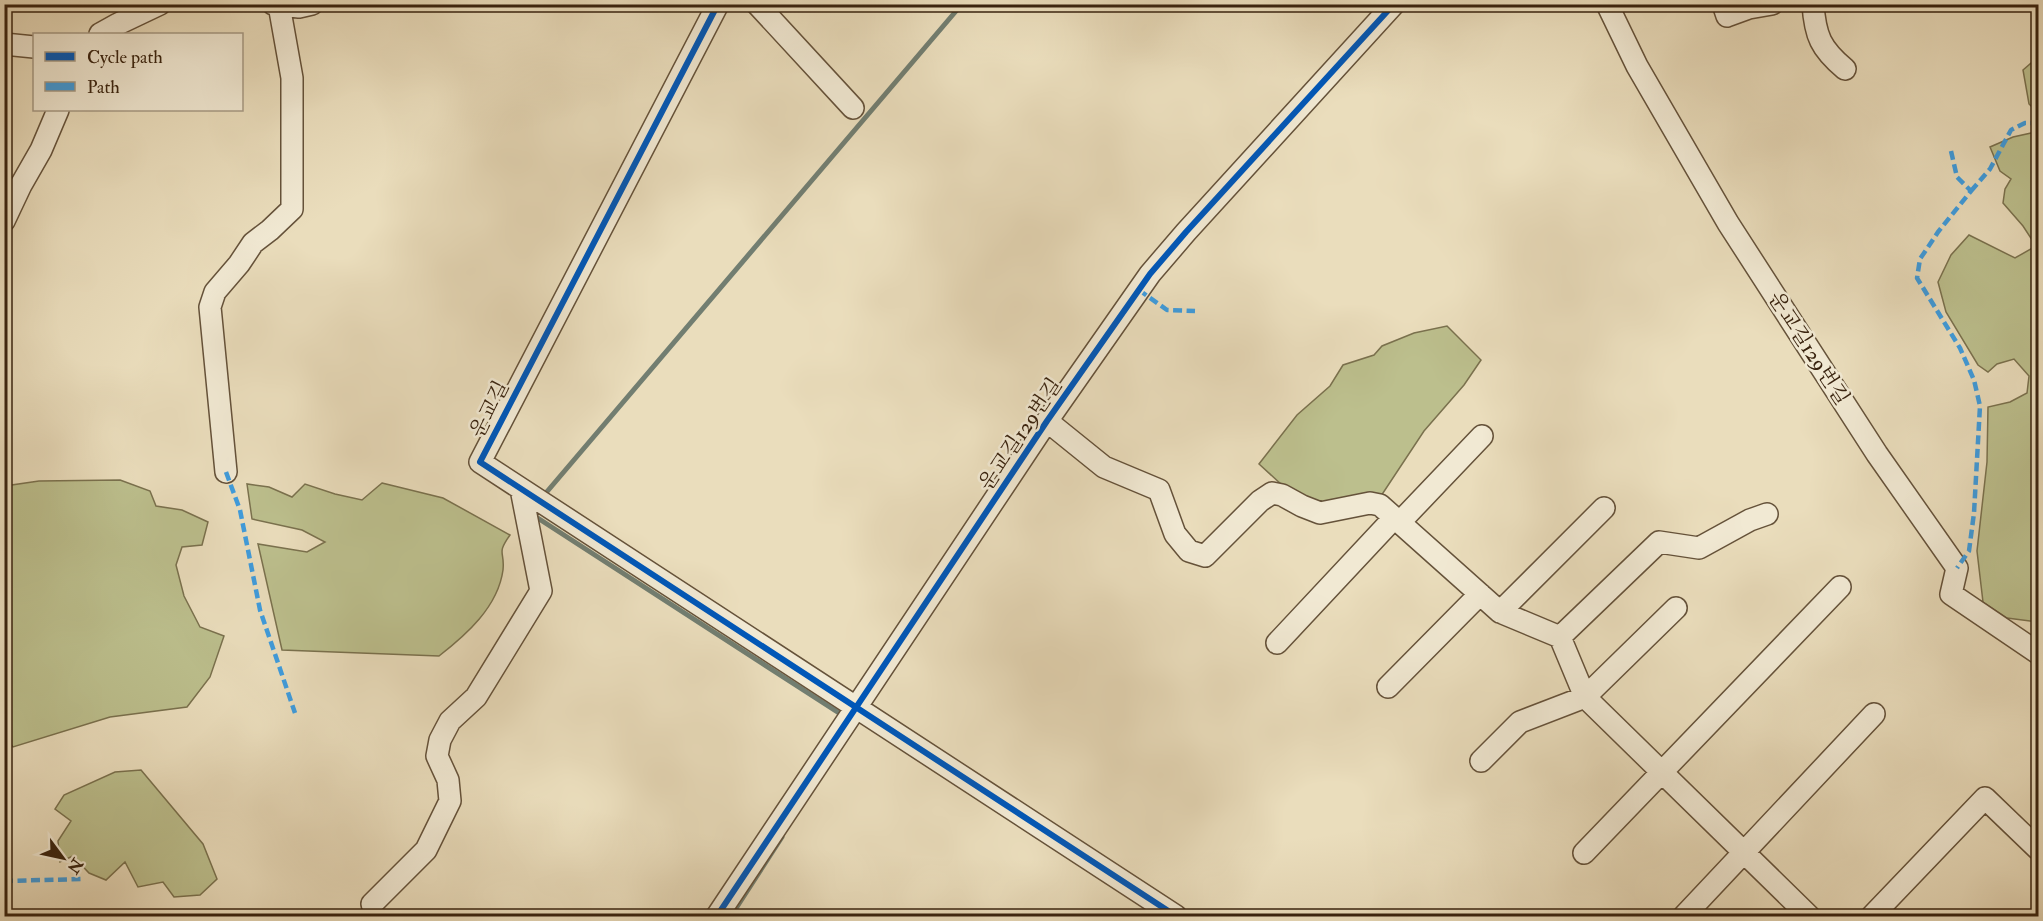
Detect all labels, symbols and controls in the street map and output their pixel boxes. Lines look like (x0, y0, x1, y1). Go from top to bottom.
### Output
legend (33, 33, 243, 111)
text: Cycle path (87, 46, 163, 69)
text: Path (87, 76, 120, 99)
street label: 운교길129번길 (1762, 286, 1855, 410)
street label: 운교길129번길 (973, 373, 1068, 496)
street label: 운교길 (464, 376, 515, 442)
north arrow (33, 828, 93, 888)
text: N (62, 853, 88, 878)

